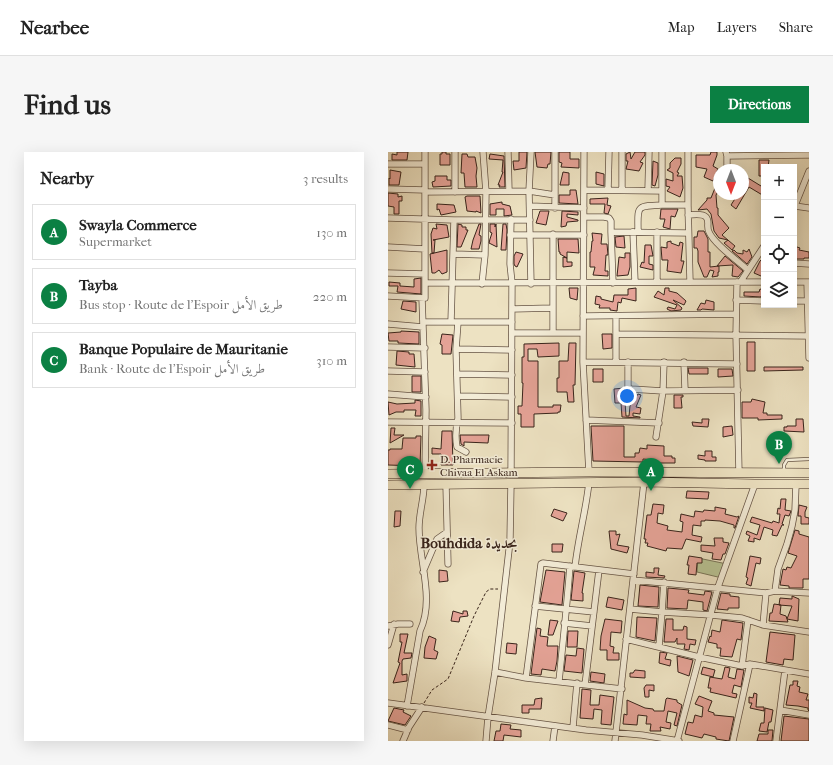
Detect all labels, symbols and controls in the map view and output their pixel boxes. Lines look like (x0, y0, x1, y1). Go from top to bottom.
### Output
text: Nearbee (20, 17, 89, 39)
text: Map (668, 19, 695, 36)
text: Layers (717, 19, 757, 36)
text: Share (779, 19, 813, 36)
button: Directions (710, 86, 809, 123)
text: Find us (24, 88, 111, 121)
north arrow (713, 164, 749, 200)
map controls (761, 164, 797, 308)
button: + (761, 164, 797, 200)
text: Nearby (40, 168, 94, 188)
text: 3 results (303, 171, 348, 186)
button: − (761, 200, 797, 236)
text: Swayla Commerce (79, 216, 197, 234)
text: A (50, 225, 58, 240)
text: 130 m (316, 225, 347, 240)
text: Supermarket (79, 234, 152, 249)
button: locate (761, 236, 797, 272)
button: layers (761, 272, 797, 308)
text: Tayba (79, 276, 117, 294)
text: B (50, 289, 58, 304)
text: 220 m (313, 289, 347, 304)
text: Bus stop · Route de l’Espoir طريق الأمل (79, 297, 283, 312)
text: Banque Populaire de Mauritanie (79, 340, 288, 358)
text: C (50, 353, 58, 368)
text: 310 m (316, 353, 347, 368)
text: Bank · Route de l’Espoir طريق الأمل (79, 361, 265, 376)
your location (617, 386, 637, 406)
pin: B (766, 431, 792, 464)
place label: D. Pharmacie Chivaa El Askam (440, 453, 519, 479)
pin: C (397, 456, 423, 489)
pin: A (638, 458, 664, 491)
marker: D. Pharmacie Chivaa El Askam (427, 460, 437, 470)
district label: Bouhdida بحديدة (421, 534, 518, 553)

